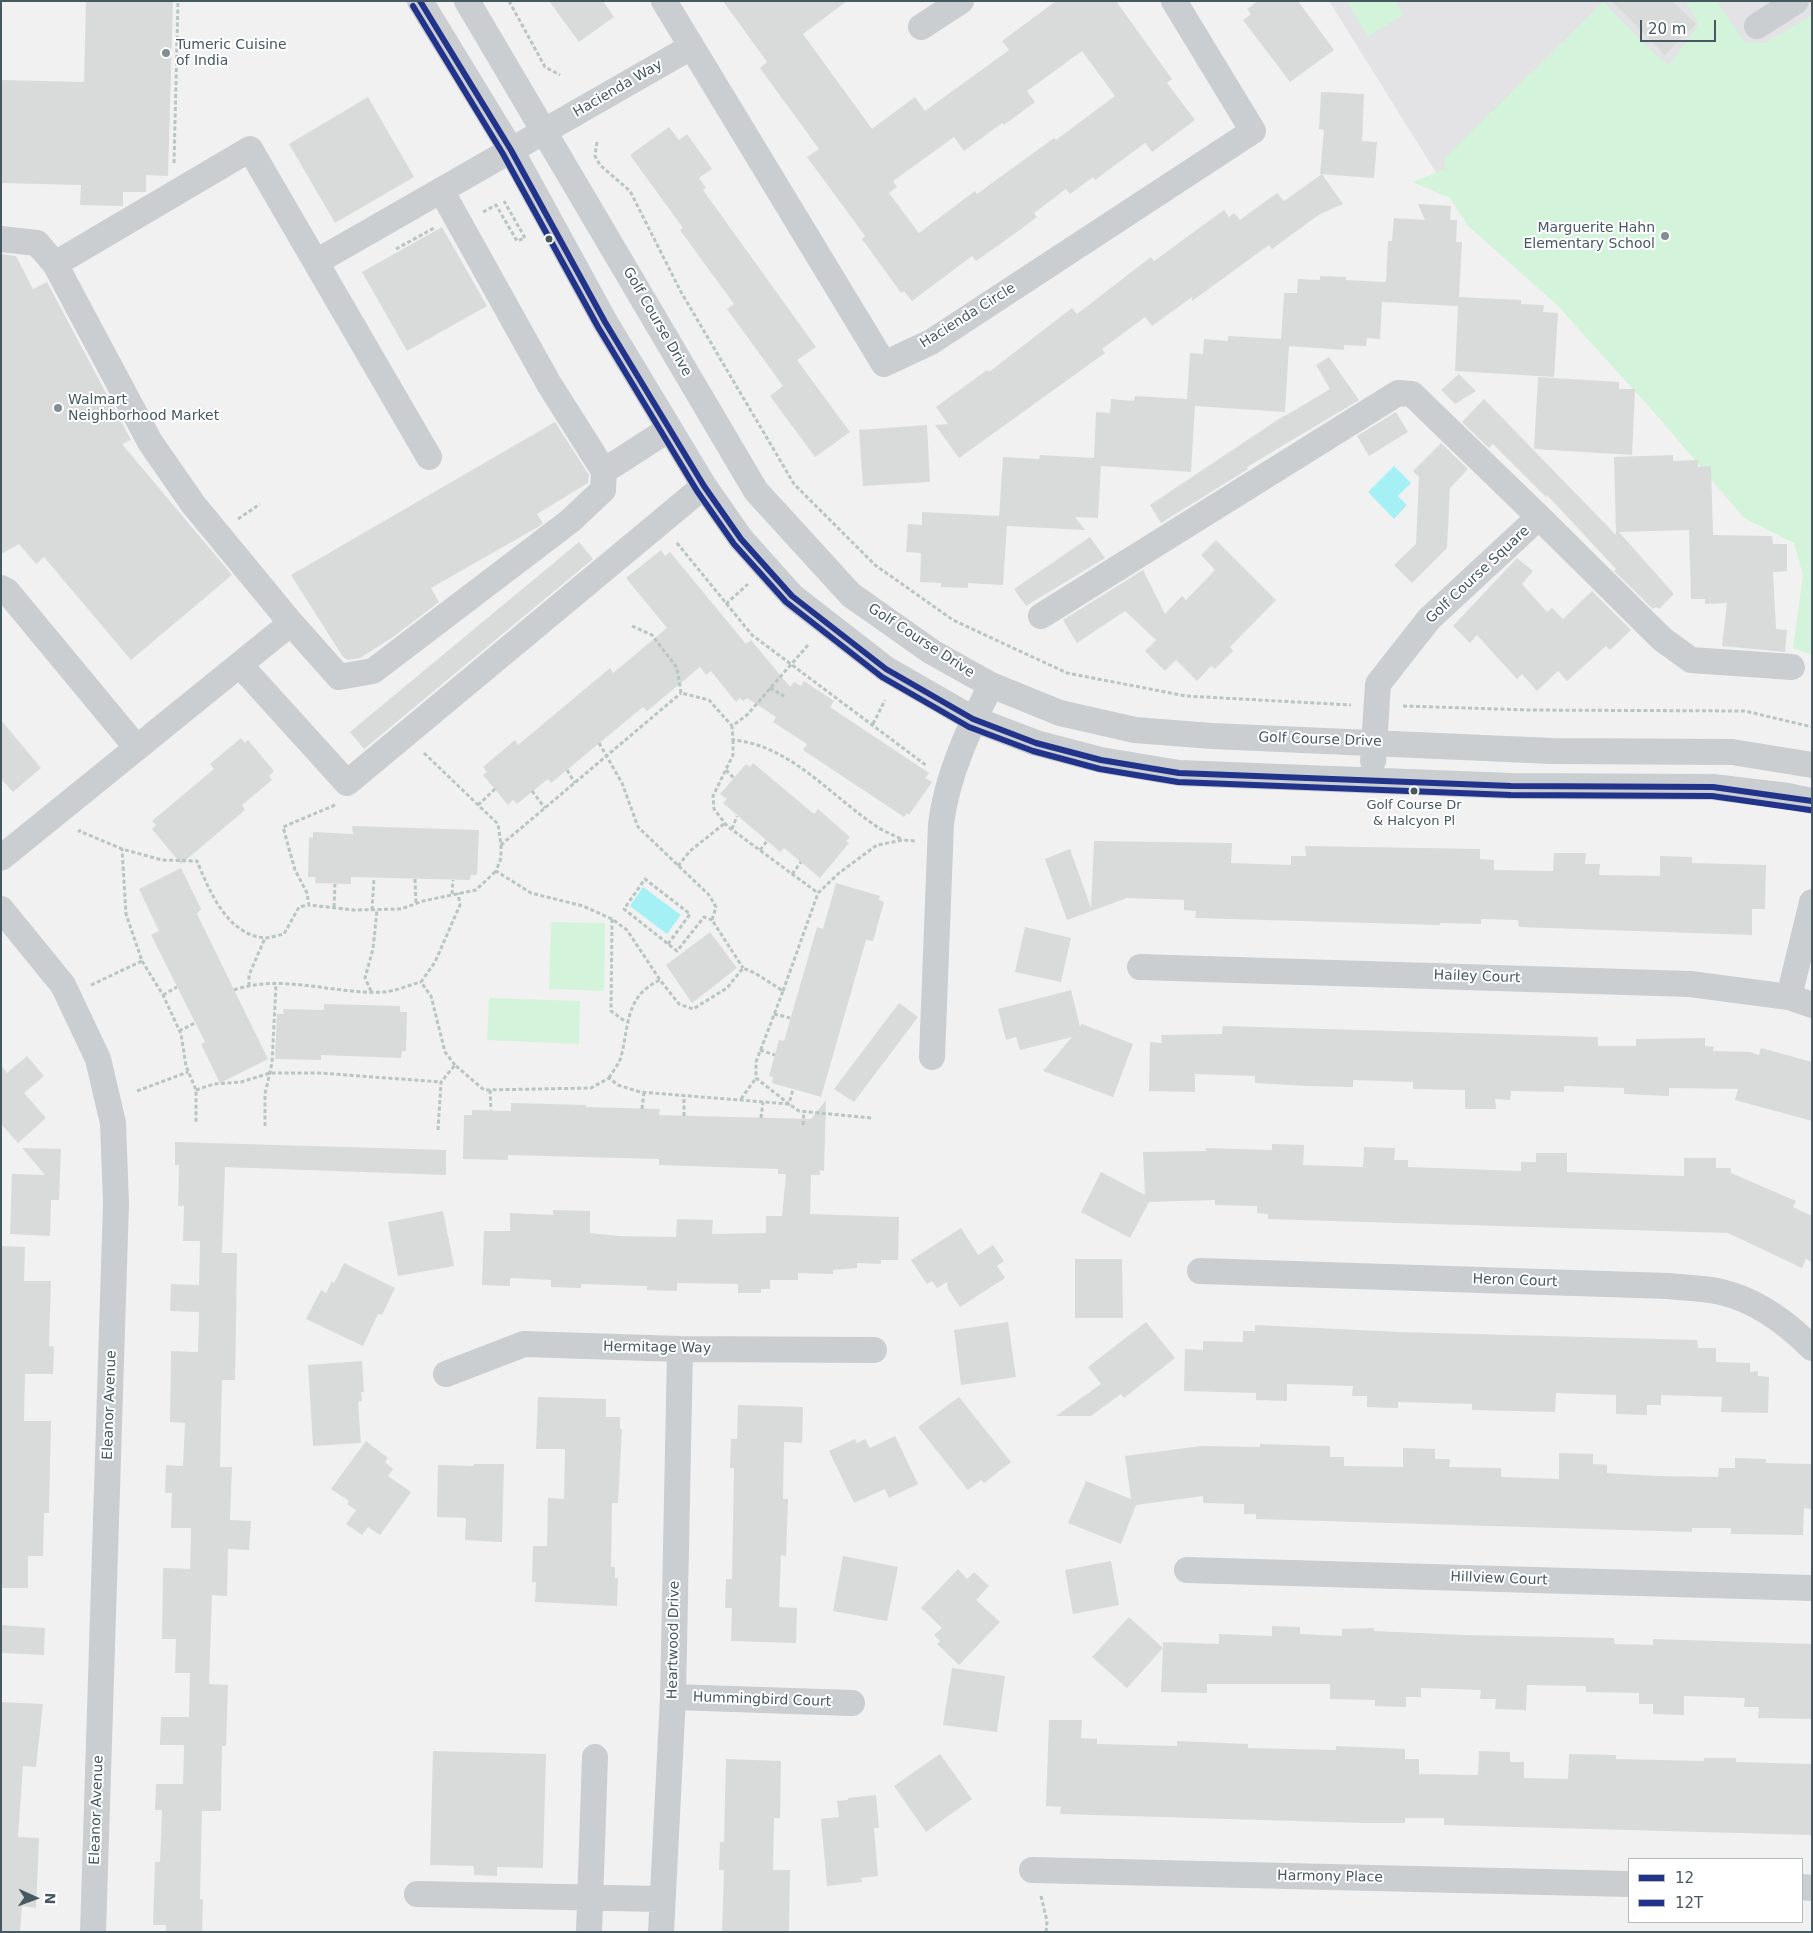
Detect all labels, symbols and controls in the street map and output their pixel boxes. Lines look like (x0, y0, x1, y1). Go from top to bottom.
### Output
scale bar (1643, 10, 1719, 42)
text: 20 m (1648, 20, 1686, 38)
place label: Tumeric Cuisine of India (176, 37, 287, 70)
marker: Tumeric Cuisine of India (160, 47, 172, 59)
street label: Hacienda Way (571, 57, 665, 121)
place label: Marguerite Hahn Elementary School (1523, 220, 1655, 252)
marker: Marguerite Hahn Elementary School (1659, 230, 1671, 242)
unlabelled marker (544, 234, 554, 244)
street label: Golf Course Drive (619, 264, 695, 380)
street label: Hacienda Circle (917, 280, 1019, 352)
place label: Walmart Neighborhood Market (68, 392, 219, 424)
marker: Walmart Neighborhood Market (52, 402, 64, 414)
street label: Golf Course Square (1423, 523, 1533, 627)
street label: Golf Course Drive (865, 600, 977, 682)
street label: Golf Course Drive (1258, 729, 1382, 751)
marker: Golf Course Dr & Halcyon Pl (1409, 786, 1419, 796)
place label: Golf Course Dr & Halcyon Pl (1366, 798, 1462, 829)
street label: Hailey Court (1433, 967, 1521, 987)
street label: Heron Court (1472, 1271, 1558, 1291)
street label: Hermitage Way (603, 1339, 711, 1357)
street label: Eleanor Avenue (100, 1350, 120, 1460)
street label: Hillview Court (1450, 1569, 1548, 1589)
street label: Heartwood Drive (665, 1581, 683, 1699)
street label: Hummingbird Court (693, 1689, 831, 1711)
street label: Eleanor Avenue (87, 1755, 107, 1865)
legend (1628, 1858, 1803, 1923)
street label: Harmony Place (1277, 1868, 1383, 1886)
text: 12 (1675, 1869, 1694, 1887)
north arrow (10, 1873, 60, 1923)
text: N (42, 1892, 58, 1905)
text: 12T (1675, 1894, 1703, 1912)

